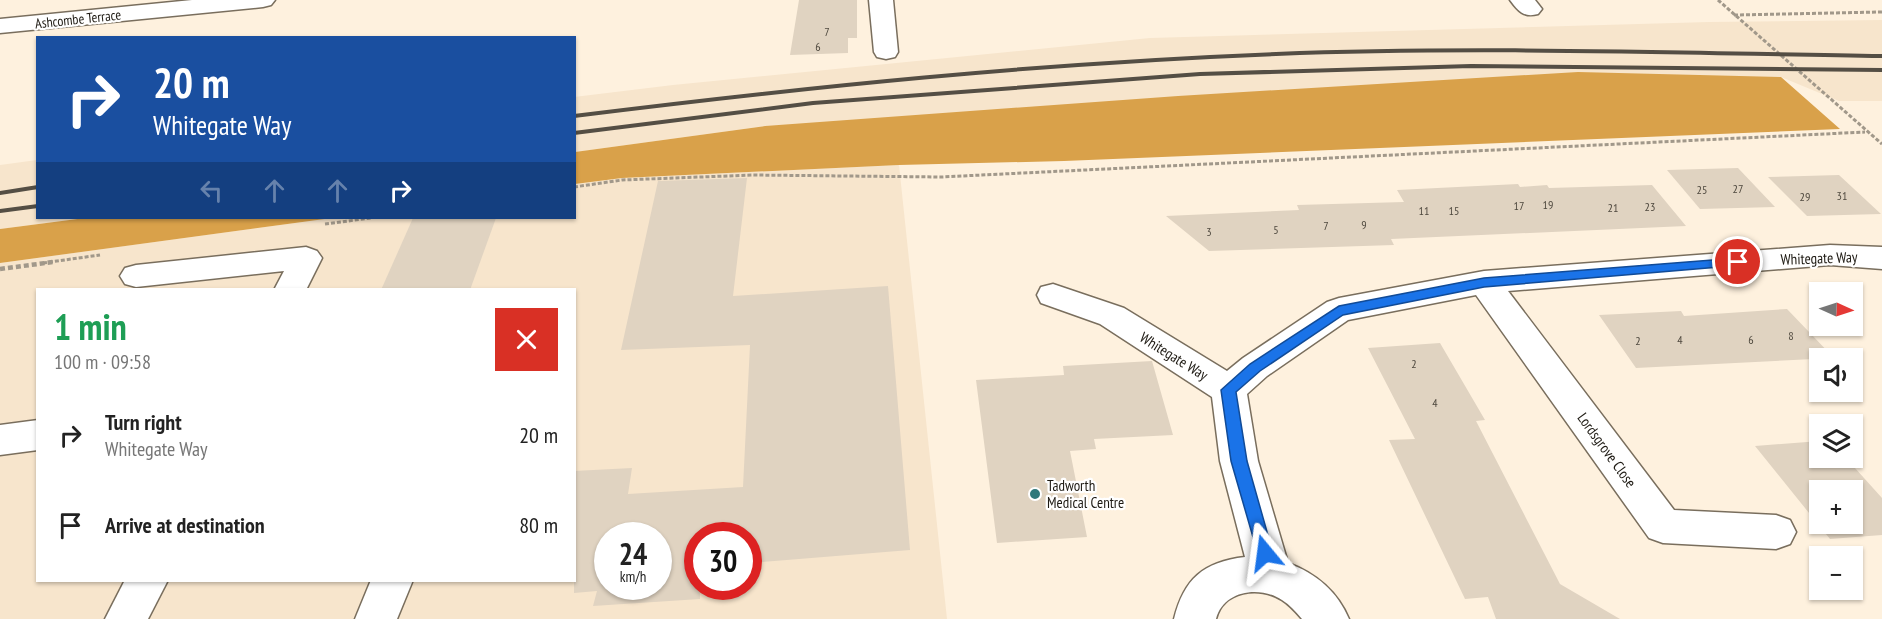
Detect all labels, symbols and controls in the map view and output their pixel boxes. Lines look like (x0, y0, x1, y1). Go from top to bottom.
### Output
street label: Ashcombe Terrace (34, 6, 122, 32)
house number: 7 (824, 24, 830, 39)
house number: 6 (815, 39, 821, 54)
text: 20 m (153, 55, 230, 110)
icon: right (54, 60, 132, 138)
text: Whitegate Way (153, 108, 291, 142)
icon: left (195, 174, 228, 207)
icon: ahead (258, 174, 291, 207)
icon: ahead (321, 174, 354, 207)
icon: right (384, 174, 417, 207)
house number: 27 (1733, 181, 1743, 196)
house number: 25 (1697, 182, 1707, 197)
house number: 31 (1837, 188, 1847, 203)
house number: 29 (1800, 189, 1810, 204)
house number: 19 (1543, 197, 1553, 212)
house number: 17 (1514, 198, 1524, 213)
house number: 23 (1645, 199, 1655, 214)
house number: 21 (1608, 200, 1618, 215)
house number: 11 (1419, 203, 1429, 218)
house number: 15 (1449, 203, 1459, 218)
house number: 9 (1361, 217, 1367, 232)
house number: 7 (1323, 218, 1329, 233)
house number: 5 (1273, 222, 1279, 237)
house number: 3 (1206, 224, 1212, 239)
pin (1712, 236, 1763, 287)
icon: arrive (1721, 245, 1754, 278)
street label: Whitegate Way (1780, 247, 1858, 269)
north arrow (1809, 282, 1863, 336)
map controls (1809, 282, 1863, 600)
text: 1 min (54, 303, 127, 350)
button: close (495, 308, 558, 371)
street label: Whitegate Way (1136, 328, 1212, 385)
house number: 8 (1788, 328, 1794, 343)
house number: 4 (1677, 332, 1683, 347)
house number: 6 (1748, 332, 1754, 347)
house number: 2 (1635, 333, 1641, 348)
button: sound (1809, 348, 1863, 402)
text: 100 m · 09:58 (54, 349, 151, 375)
house number: 2 (1411, 356, 1417, 371)
house number: 4 (1432, 395, 1438, 410)
text: Turn right (105, 408, 182, 436)
street label: Lordsgrove Close (1573, 409, 1641, 491)
button: layers (1809, 414, 1863, 468)
icon: right (54, 419, 87, 452)
text: 20 m (519, 421, 558, 449)
text: Whitegate Way (105, 436, 207, 462)
place label: Tadworth Medical Centre (1047, 476, 1124, 512)
button: + (1809, 480, 1863, 534)
marker: Tadworth Medical Centre (1028, 487, 1042, 501)
icon: arrive (54, 509, 87, 542)
text: Arrive at destination (105, 511, 265, 539)
text: 80 m (519, 511, 558, 539)
position arrow (1233, 521, 1297, 585)
speed limit sign: 30 (684, 522, 762, 600)
text: 24 (619, 534, 647, 573)
button: − (1809, 546, 1863, 600)
text: km/h (620, 567, 646, 586)

